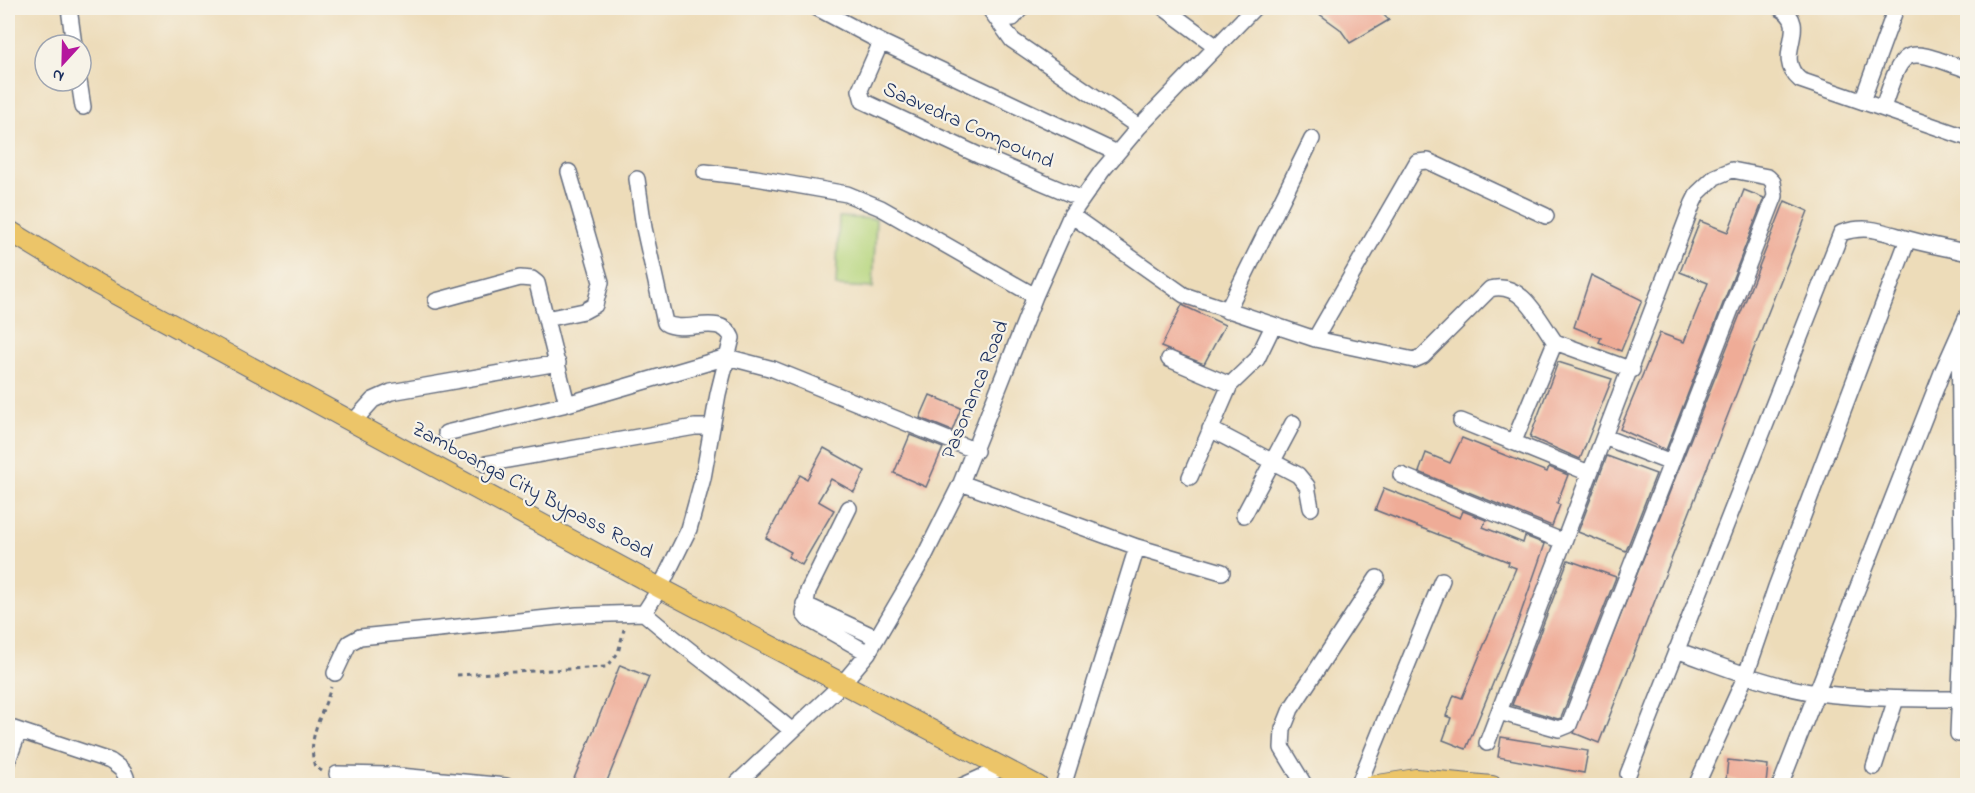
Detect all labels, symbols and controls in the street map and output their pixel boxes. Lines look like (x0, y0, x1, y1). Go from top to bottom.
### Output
north arrow (33, 33, 93, 93)
text: N (48, 62, 68, 88)
street label: Saavedra Compound (878, 75, 1059, 177)
street label: Pasonanca Road (934, 316, 1018, 464)
street label: Zamboanga City Bypass Road (405, 414, 658, 569)

